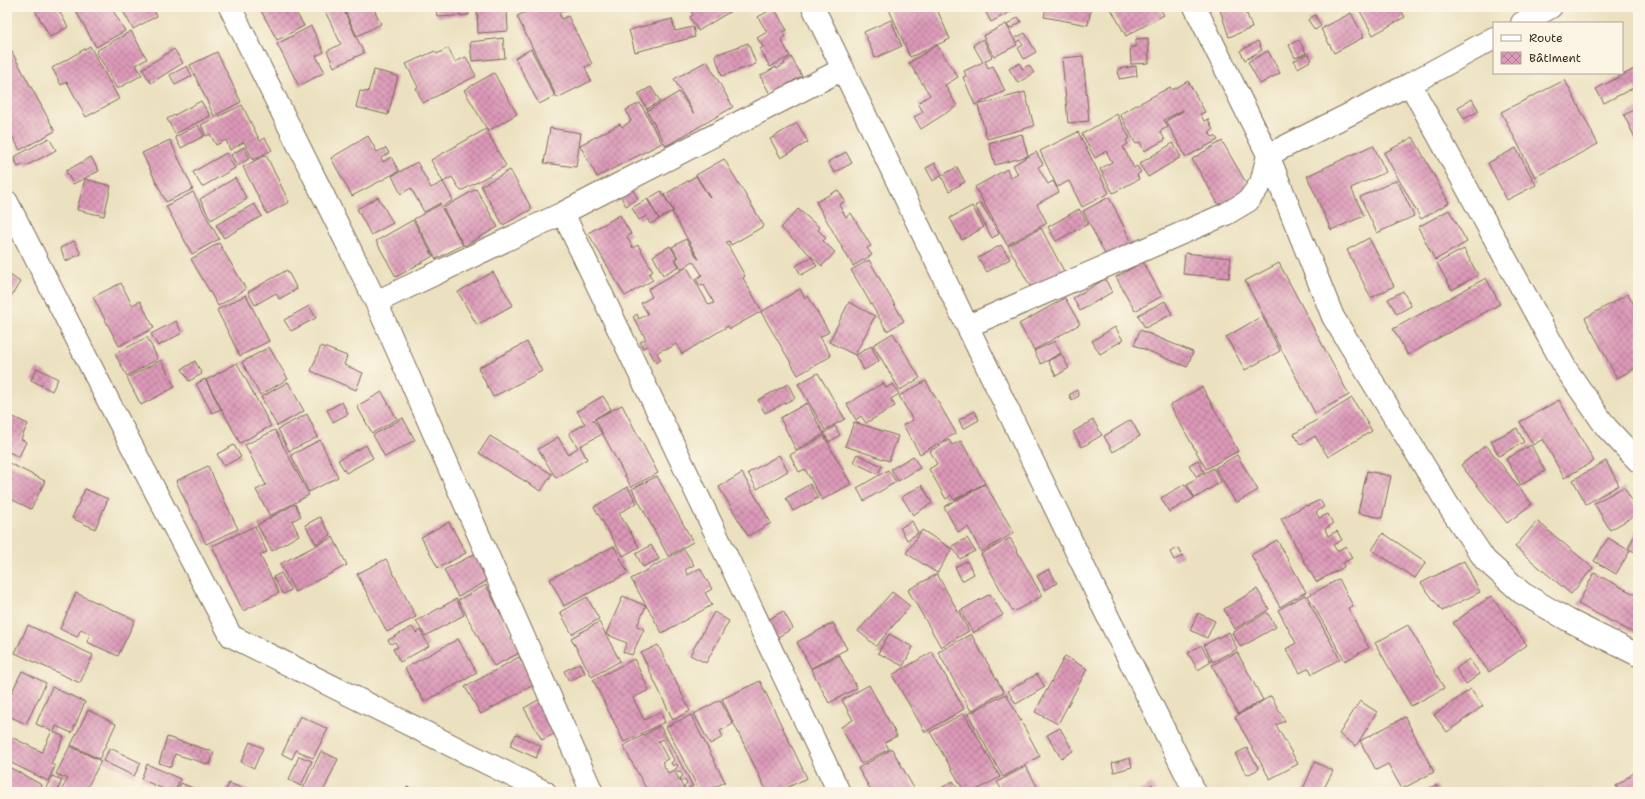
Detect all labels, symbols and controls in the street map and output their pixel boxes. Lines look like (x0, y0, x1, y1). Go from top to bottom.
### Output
legend (1493, 22, 1623, 74)
text: Route (1529, 30, 1563, 46)
text: Bâtiment (1529, 50, 1581, 66)

